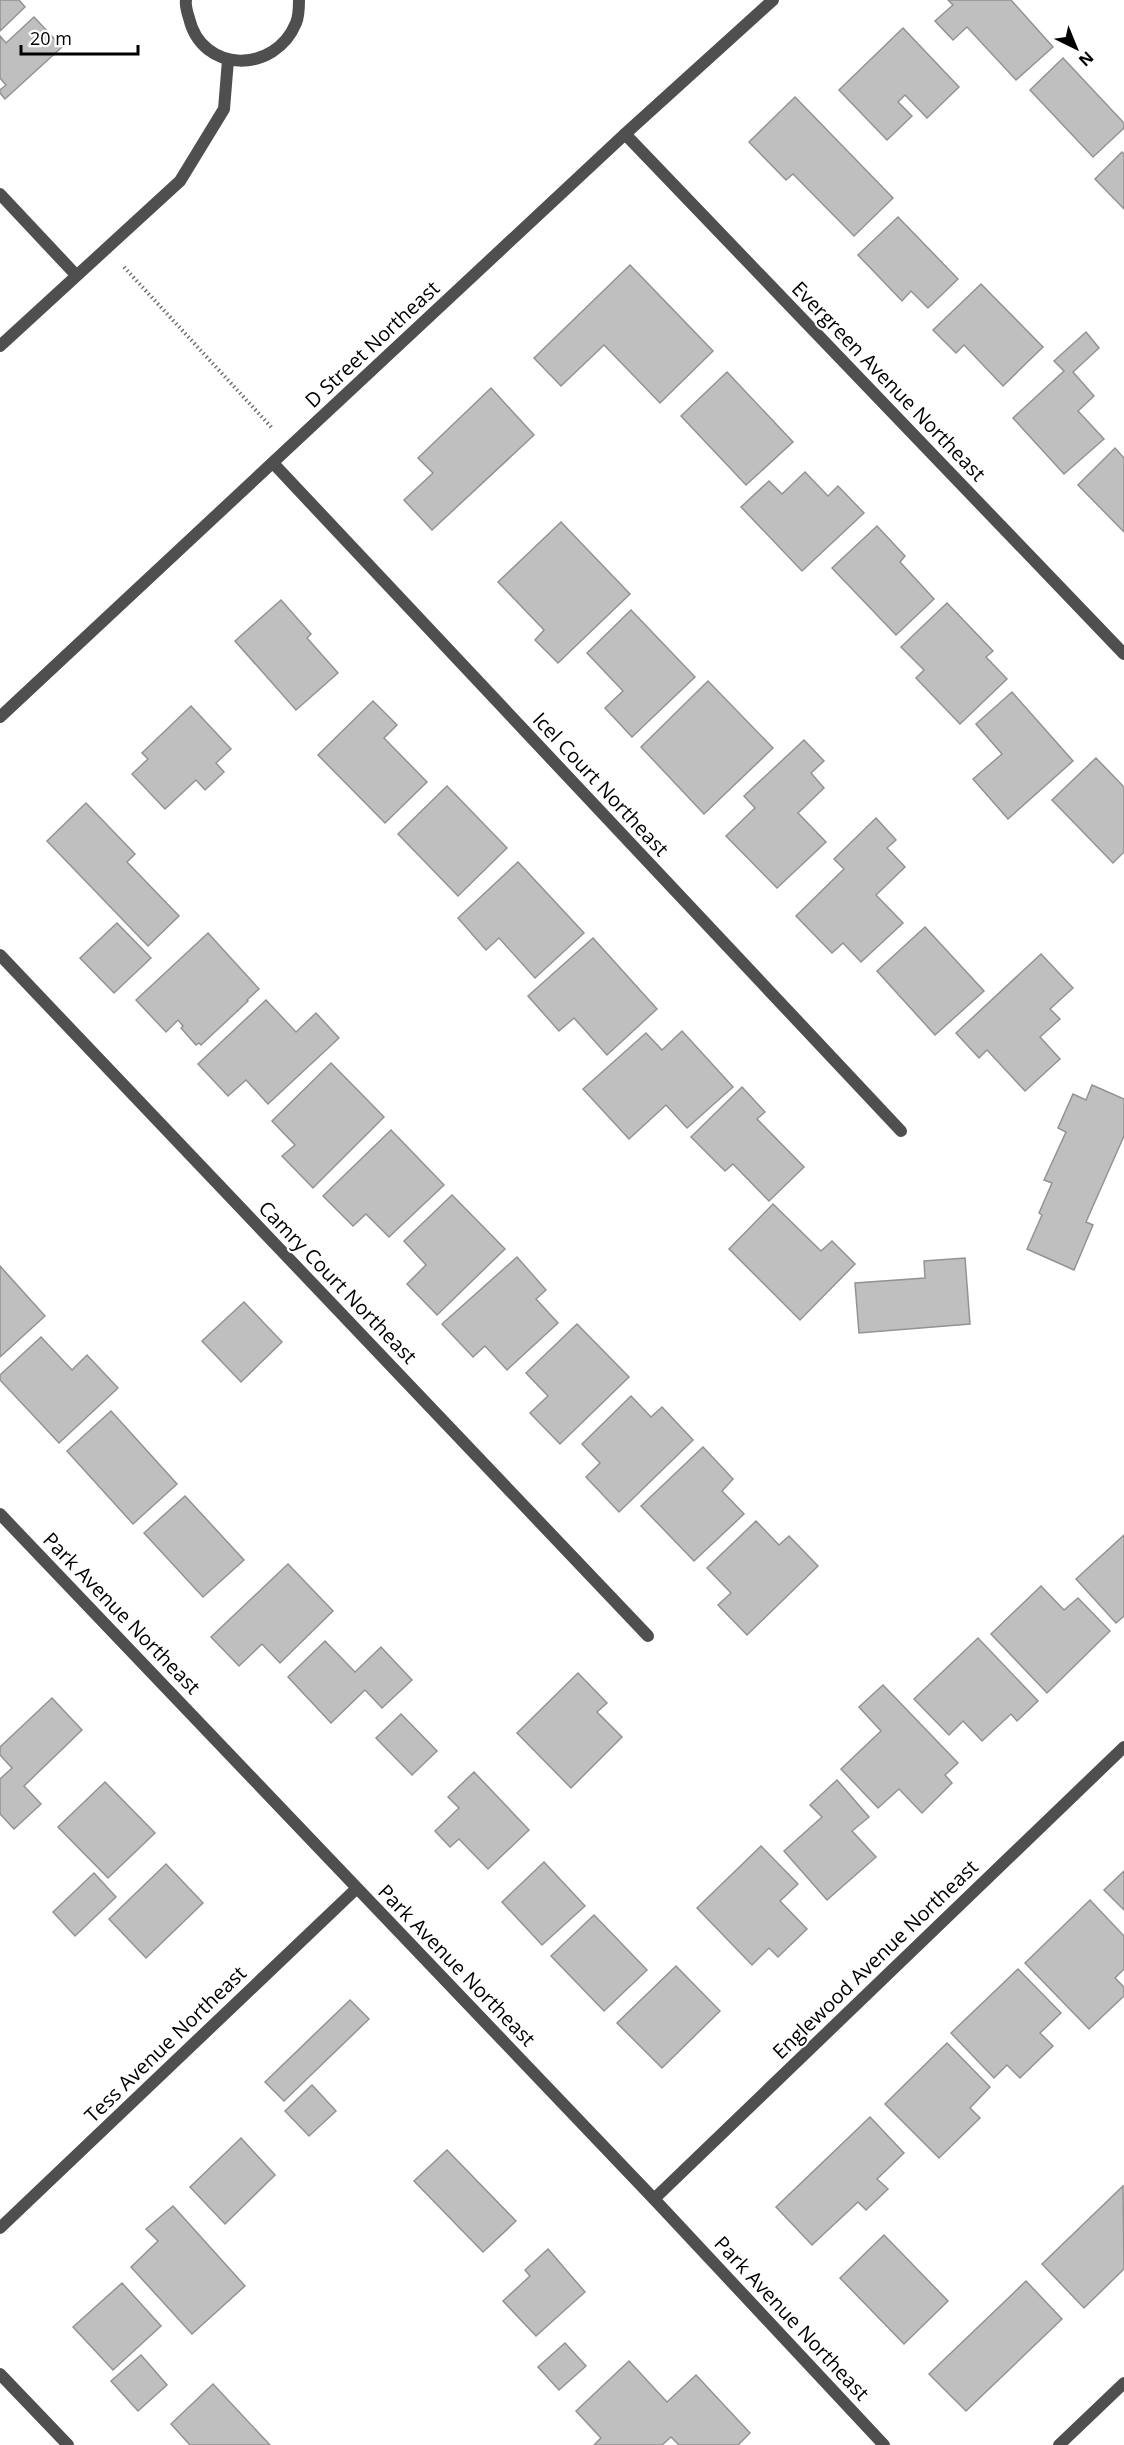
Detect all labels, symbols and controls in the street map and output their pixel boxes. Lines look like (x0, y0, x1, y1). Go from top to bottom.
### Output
scale bar (21, 18, 138, 56)
north arrow (1046, 18, 1106, 78)
text: 20 m (30, 26, 72, 50)
text: N (1074, 46, 1098, 71)
street label: D Street Northeast (299, 275, 445, 413)
street label: Evergreen Avenue Northeast (786, 275, 992, 487)
street label: Icel Court Northeast (527, 706, 675, 862)
street label: Camry Court Northeast (253, 1195, 423, 1369)
street label: Park Avenue Northeast (37, 1526, 207, 1700)
street label: Englewood Avenue Northeast (766, 1853, 984, 2065)
street label: Park Avenue Northeast (372, 1878, 542, 2052)
street label: Tess Avenue Northeast (78, 1960, 252, 2128)
street label: Park Avenue Northeast (709, 2230, 875, 2406)

